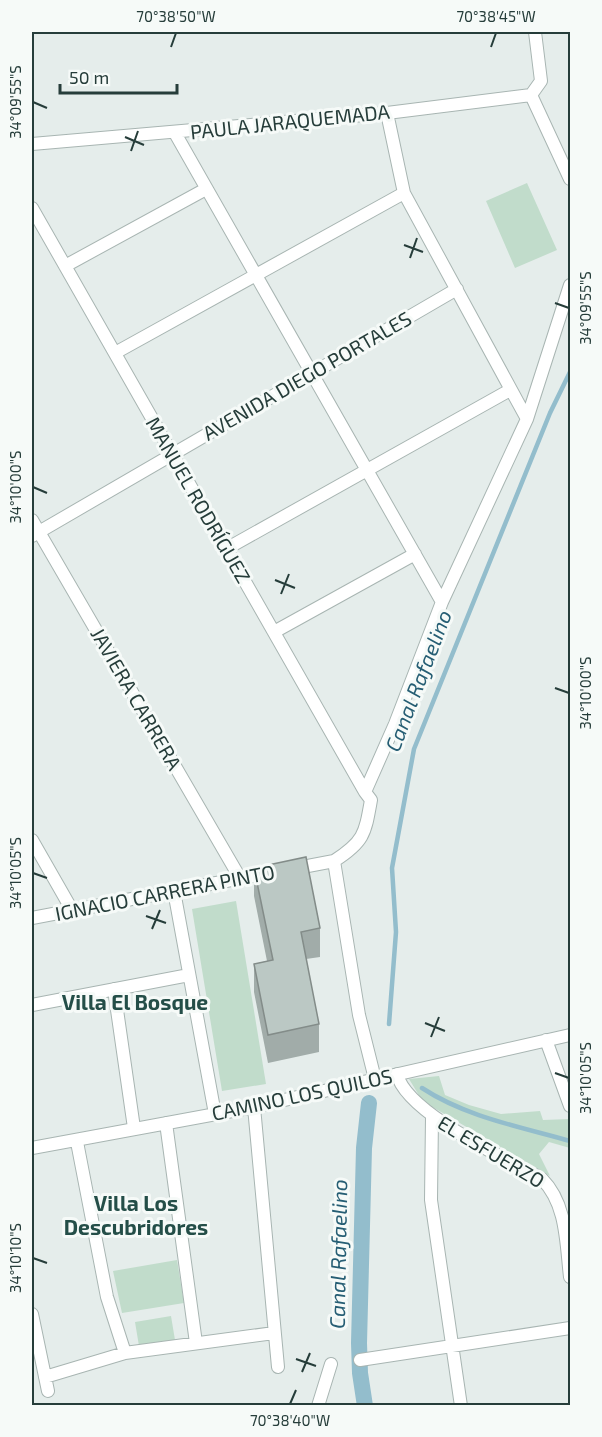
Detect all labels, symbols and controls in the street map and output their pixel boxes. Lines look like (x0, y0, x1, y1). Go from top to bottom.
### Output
text: 70°38'50"W (136, 7, 216, 25)
text: 70°38'45"W (456, 7, 536, 25)
scale bar (60, 57, 177, 95)
text: 34°09'55"S (6, 65, 24, 139)
text: 50 m (69, 66, 109, 88)
street label: PAULA JARAQUEMADA (189, 99, 391, 143)
text: 34°09'55"S (576, 271, 594, 345)
street label: AVENIDA DIEGO PORTALES (198, 305, 415, 445)
street label: MANUEL RODRÍGUEZ (142, 412, 256, 587)
text: 34°10'00"S (6, 451, 24, 523)
water label: Canal Rafaelino (379, 606, 456, 755)
street label: JAVIERA CARRERA (86, 623, 188, 774)
text: 34°10'00"S (576, 657, 594, 729)
text: 34°10'05"S (6, 837, 24, 909)
street label: IGNACIO CARRERA PINTO (53, 859, 277, 925)
district label: Villa El Bosque (62, 989, 208, 1014)
text: 34°10'05"S (576, 1042, 594, 1114)
street label: CAMINO LOS QUILOS (209, 1063, 394, 1125)
street label: EL ESFUERZO (434, 1110, 549, 1192)
water label: Canal Rafaelino (324, 1179, 351, 1329)
district label: Villa Los Descubridores (64, 1190, 208, 1239)
text: 34°10'10"S (6, 1223, 24, 1293)
text: 70°38'40"W (250, 1411, 330, 1429)

